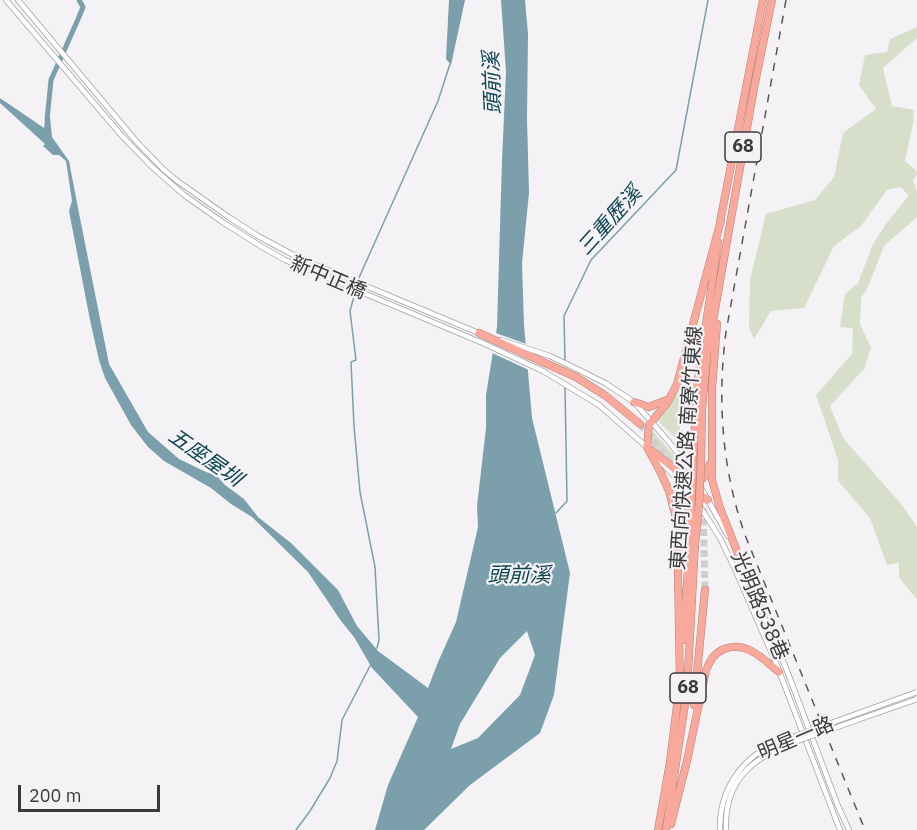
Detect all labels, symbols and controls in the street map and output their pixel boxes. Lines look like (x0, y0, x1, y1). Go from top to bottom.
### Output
water label: 頭前溪 (479, 51, 507, 115)
road number: 68 (725, 132, 761, 162)
water label: 三重歷溪 (573, 181, 647, 261)
street label: 新中正橋 (286, 251, 370, 305)
street label: 東西向快速公路 南寮竹東線 (666, 325, 708, 571)
water label: 五座屋圳 (163, 424, 247, 492)
street label: 光明路538巷 (725, 548, 793, 664)
water label: 頭前溪 (488, 563, 550, 589)
road number: 68 (670, 673, 706, 703)
street label: 明星一路 (754, 712, 838, 766)
scale bar (21, 773, 164, 811)
text: 200 m (29, 784, 81, 807)

